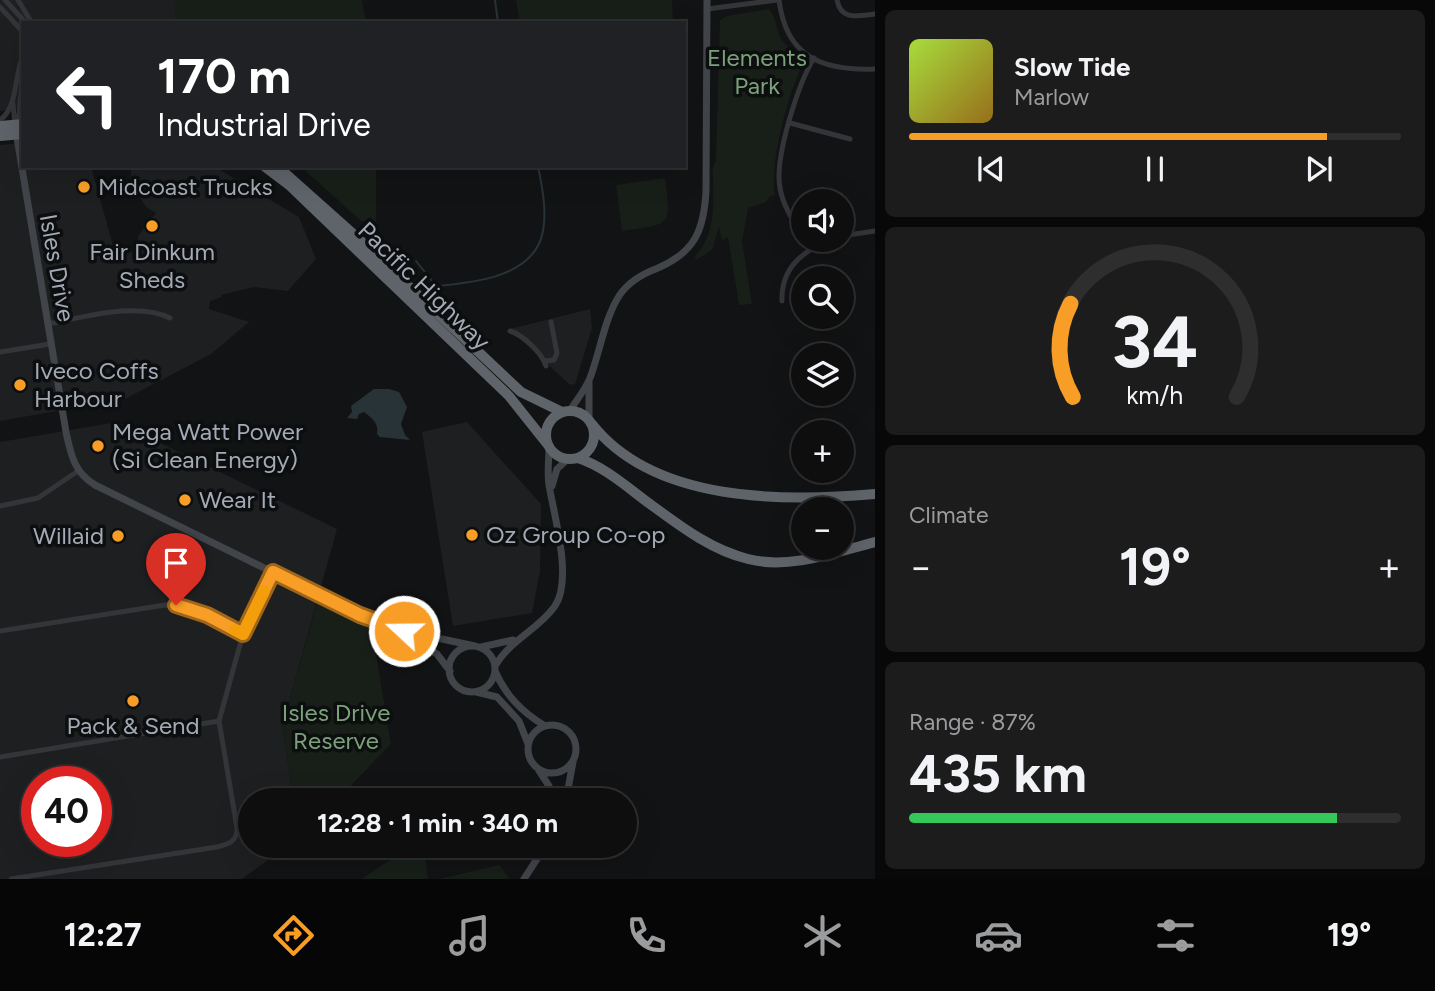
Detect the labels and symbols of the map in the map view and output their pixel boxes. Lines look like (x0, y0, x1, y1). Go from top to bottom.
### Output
park label: Elements Park (707, 43, 807, 100)
place label: Midcoast Trucks (98, 172, 273, 201)
marker: Midcoast Trucks (76, 179, 92, 195)
street label: Isles Drive (34, 212, 81, 324)
street label: Pacific Highway (352, 216, 497, 356)
marker: Fair Dinkum Sheds (144, 218, 160, 234)
place label: Fair Dinkum Sheds (89, 237, 215, 294)
place label: Iveco Coffs Harbour (34, 356, 159, 413)
marker: Iveco Coffs Harbour (12, 377, 28, 393)
place label: Mega Watt Power (Si Clean Energy) (112, 417, 303, 474)
marker: Mega Watt Power (Si Clean Energy) (90, 438, 106, 454)
place label: Wear It (199, 485, 276, 514)
marker: Wear It (177, 492, 193, 508)
place label: Oz Group Co-op (486, 520, 665, 549)
place label: Willaid (33, 521, 104, 550)
marker: Oz Group Co-op (464, 527, 480, 543)
marker: Willaid (110, 528, 126, 544)
pin (146, 533, 206, 605)
position arrow (367, 594, 441, 668)
marker: Pack & Send (125, 693, 141, 709)
park label: Isles Drive Reserve (282, 698, 390, 755)
place label: Pack & Send (66, 711, 200, 740)
speed limit sign: 40 (21, 766, 112, 857)

